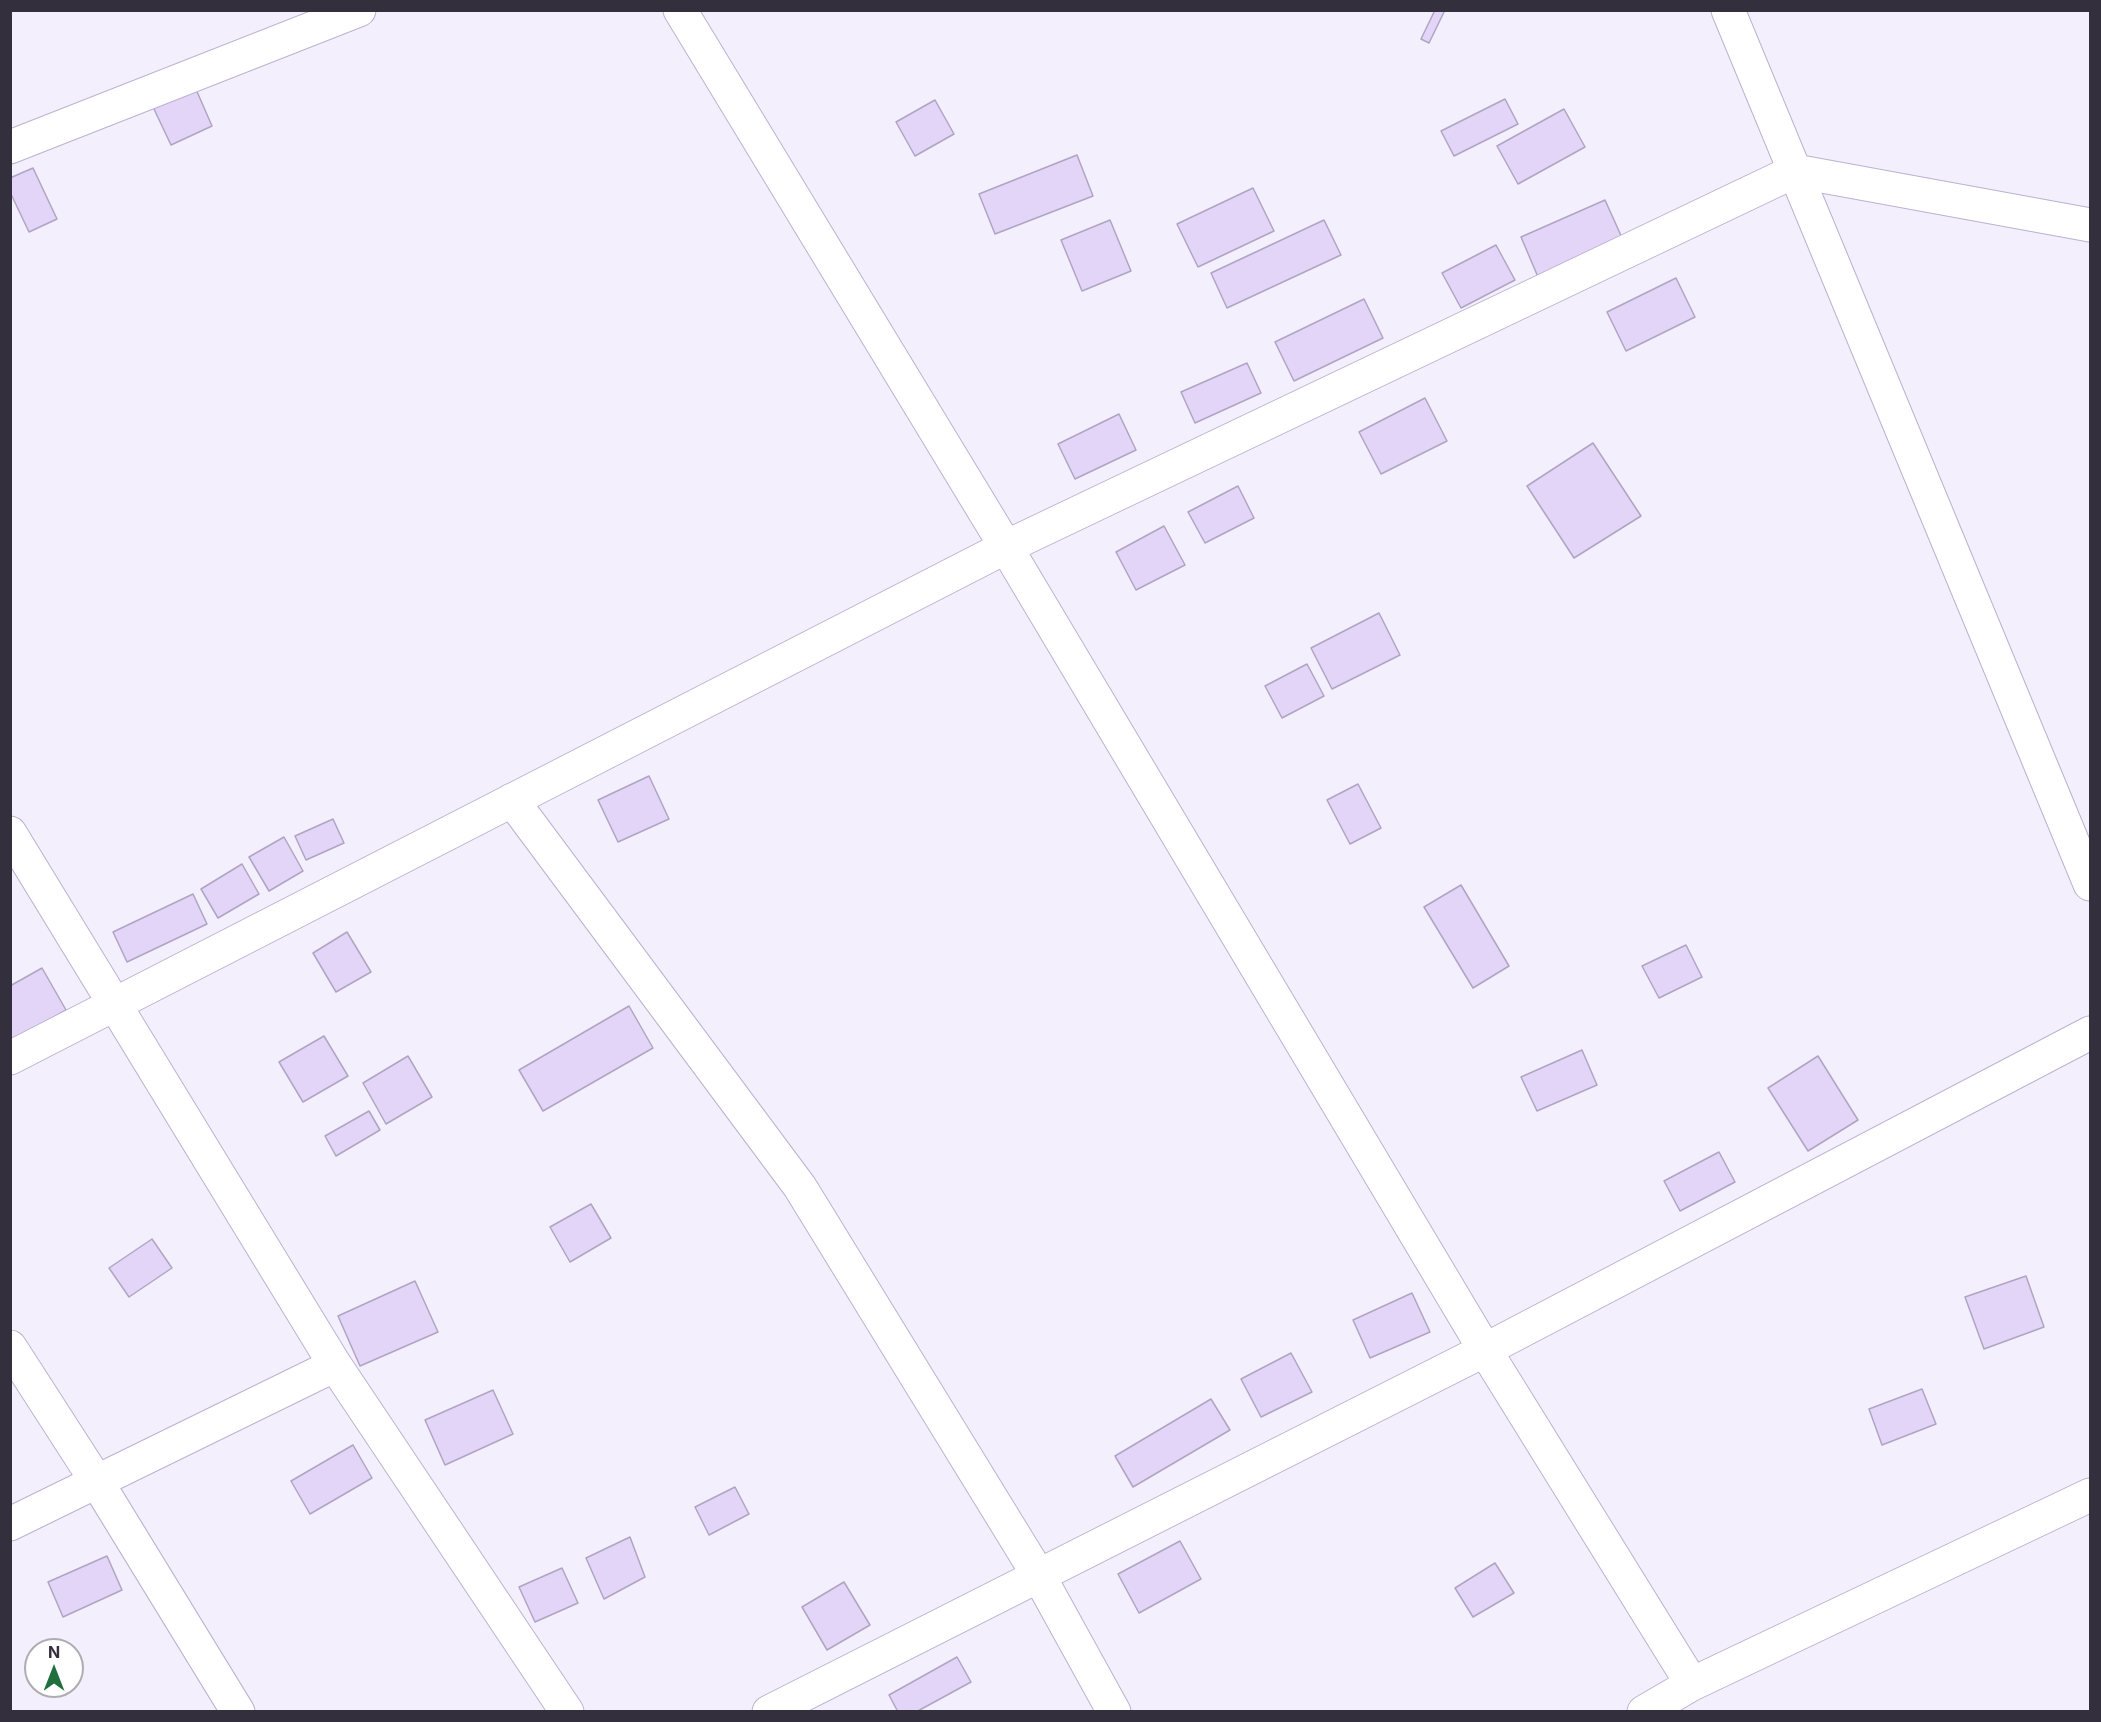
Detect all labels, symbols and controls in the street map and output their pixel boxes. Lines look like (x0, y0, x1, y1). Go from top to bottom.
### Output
north arrow (24, 1638, 84, 1698)
text: N (48, 1642, 60, 1662)

